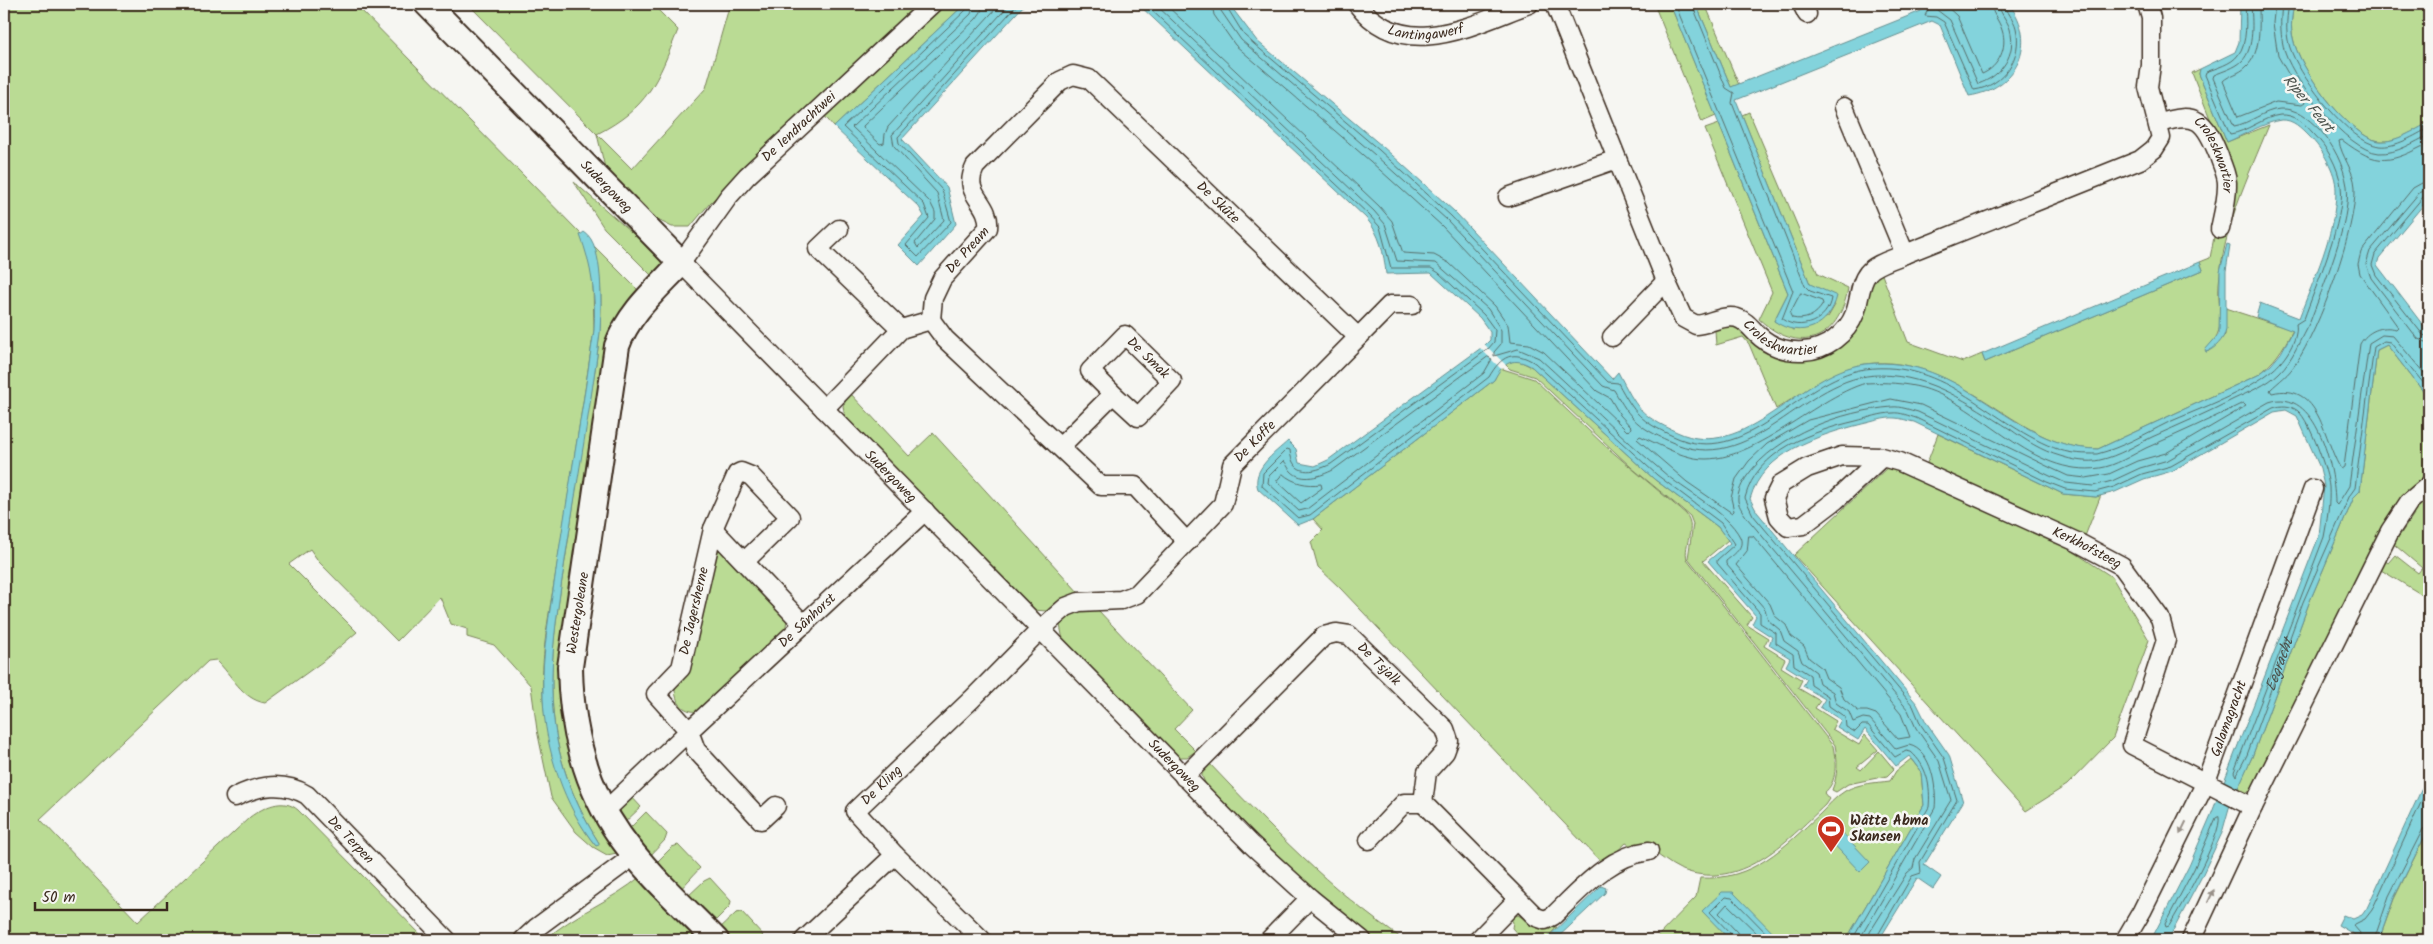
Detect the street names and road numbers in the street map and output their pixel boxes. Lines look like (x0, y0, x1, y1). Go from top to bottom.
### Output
street label: Lantingawerf (1384, 17, 1468, 47)
street label: De Iendrachtwei (757, 86, 842, 168)
street label: Croleskwartier (2189, 111, 2238, 195)
street label: Sudergoweg (575, 155, 638, 219)
street label: De Skûte (1191, 176, 1245, 230)
street label: De Pream (940, 222, 995, 279)
street label: Croleskwartier (1738, 314, 1822, 362)
street label: De Smak (1121, 332, 1175, 385)
street label: De Koffe (1229, 415, 1282, 468)
street label: Sudergoweg (859, 445, 922, 508)
street label: Kerkhofsteeg (2048, 521, 2125, 575)
street label: De Jagersherne (673, 564, 715, 657)
street label: Westergoleane (561, 570, 595, 656)
street label: De Sânhorst (773, 588, 842, 653)
street label: De Tsjalk (1352, 637, 1406, 691)
street label: Galamagracht (2205, 677, 2253, 760)
street label: Sudergoweg (1143, 734, 1206, 797)
street label: De Kling (856, 760, 907, 811)
street label: De Terpen (322, 811, 379, 869)

